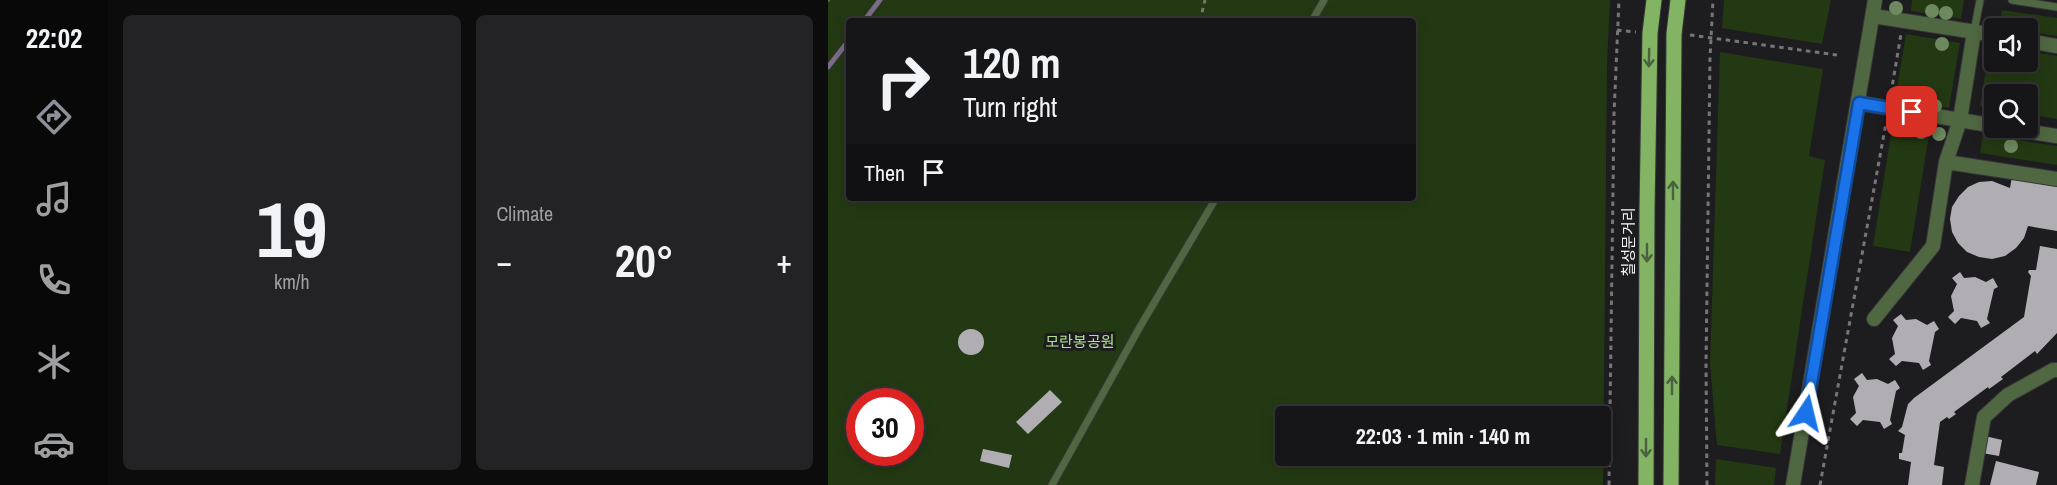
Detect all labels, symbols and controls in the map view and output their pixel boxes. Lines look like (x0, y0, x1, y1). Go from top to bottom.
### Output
map controls (1984, 18, 2038, 138)
button: sound (1984, 18, 2038, 72)
text: 22:02 (26, 20, 82, 56)
text: 120 m (963, 35, 1061, 91)
icon: right (864, 42, 942, 120)
one-way arrow (1644, 48, 1655, 68)
button: search (1984, 84, 2038, 138)
pin (1886, 86, 1937, 137)
text: Turn right (963, 89, 1057, 125)
icon: arrive (1895, 95, 1928, 128)
icon: directions (33, 96, 75, 138)
icon: arrive (917, 156, 950, 189)
text: Then (864, 158, 905, 188)
text: 19 (256, 176, 327, 281)
icon: music (33, 178, 75, 220)
one-way arrow (1667, 180, 1679, 200)
text: Climate (497, 200, 553, 227)
street label: 칠성문거리 (1618, 207, 1639, 277)
text: 20° (615, 230, 674, 291)
text: − (497, 239, 512, 283)
text: + (776, 239, 792, 283)
one-way arrow (1641, 243, 1653, 263)
icon: phone (33, 259, 75, 301)
text: km/h (274, 268, 310, 295)
park label: 모란봉공원 (1045, 331, 1115, 352)
icon: climate (33, 341, 75, 383)
one-way arrow (1666, 375, 1678, 395)
position arrow (1774, 381, 1838, 445)
speed limit sign: 30 (846, 388, 924, 466)
text: 22:03 · 1 min · 140 m (1356, 421, 1530, 451)
icon: car (33, 423, 75, 465)
one-way arrow (1640, 438, 1652, 458)

